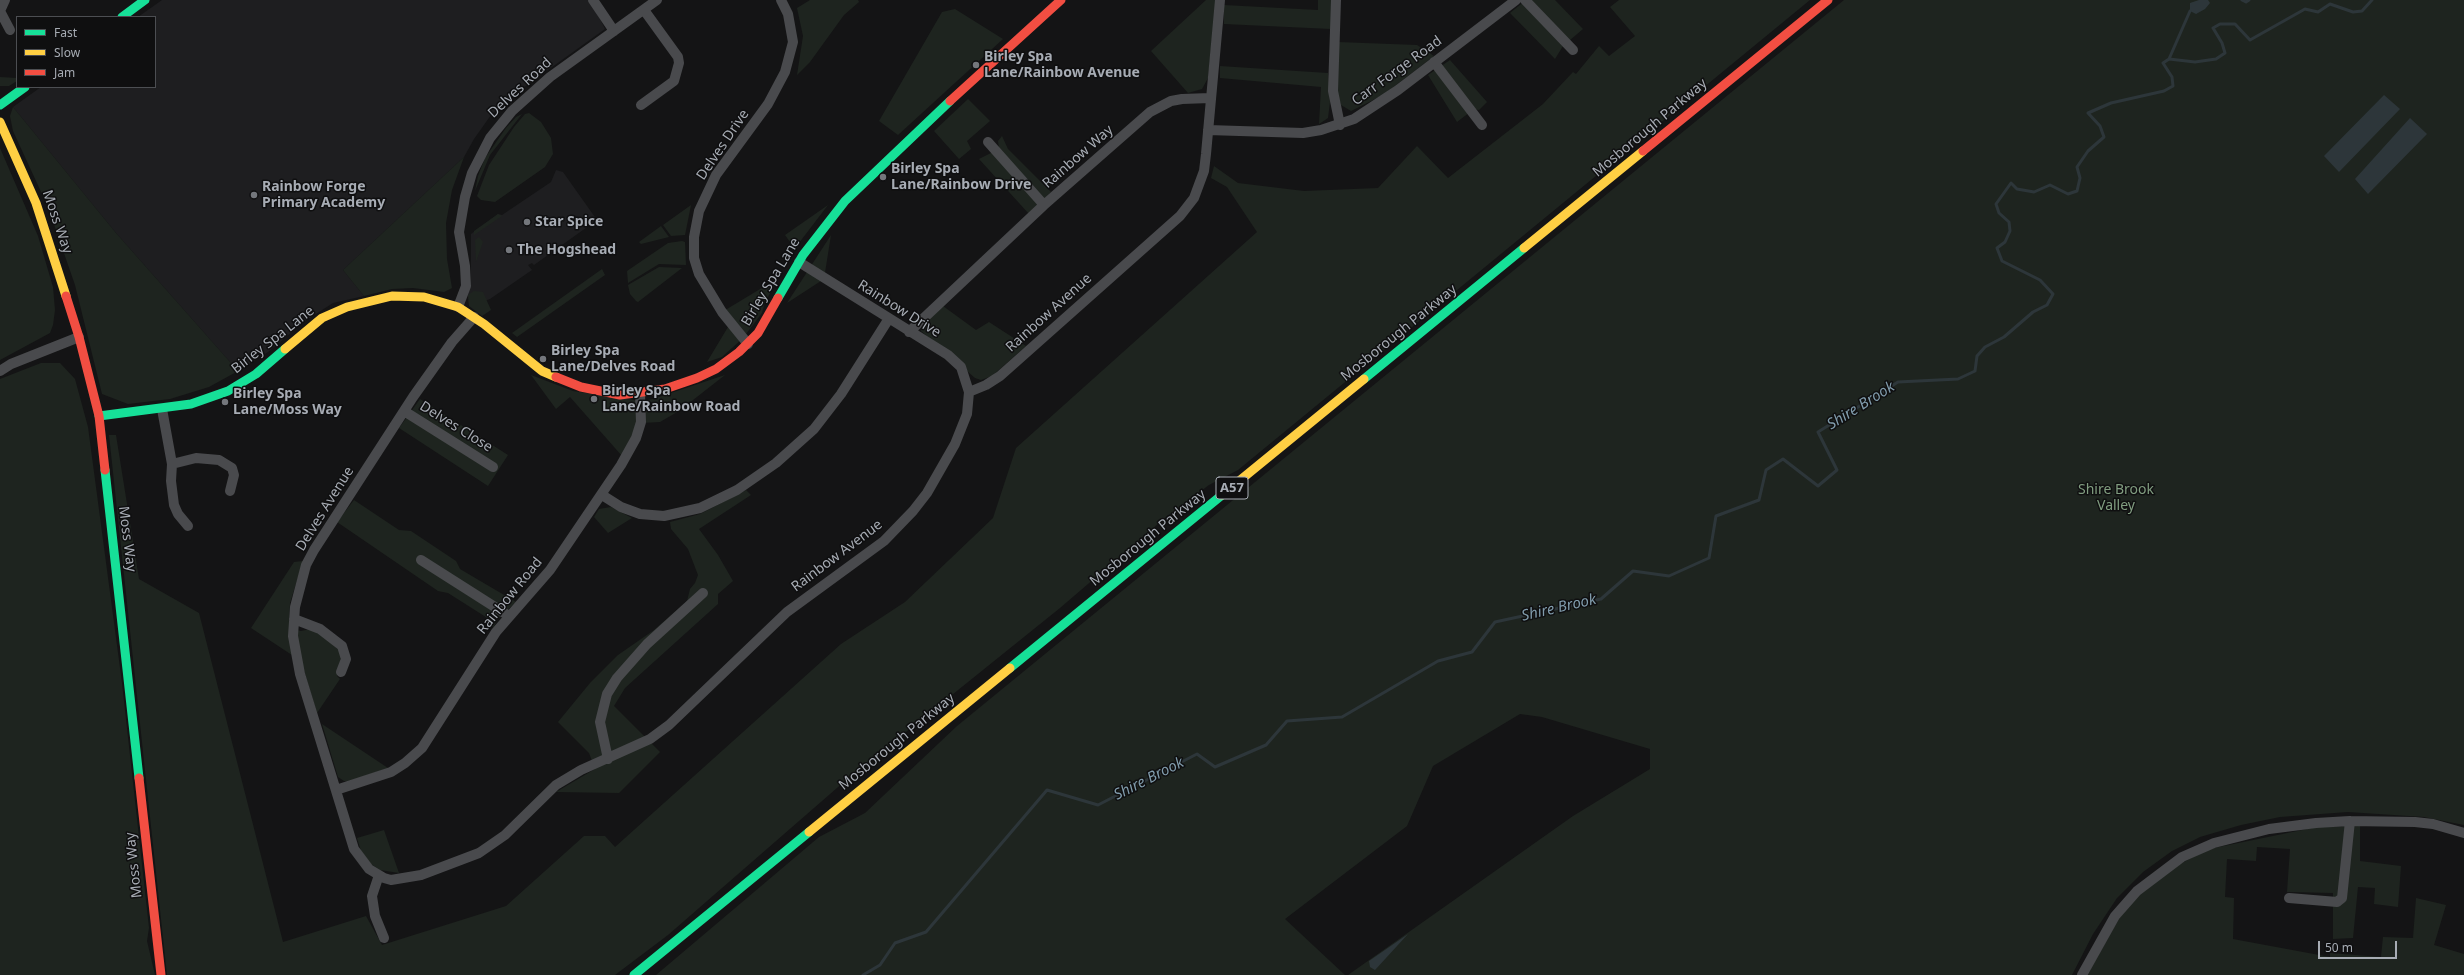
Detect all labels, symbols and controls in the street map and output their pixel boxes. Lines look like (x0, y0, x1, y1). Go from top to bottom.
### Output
legend (16, 16, 156, 88)
text: Fast (54, 24, 77, 41)
street label: Carr Forge Road (1349, 33, 1445, 109)
text: Slow (54, 44, 80, 61)
place label: Birley Spa Lane/Rainbow Avenue (984, 49, 1140, 82)
street label: Delves Road (485, 54, 555, 122)
marker: Birley Spa Lane/Rainbow Avenue (971, 60, 981, 70)
text: Jam (54, 64, 75, 81)
street label: Mosborough Parkway (1589, 75, 1711, 181)
street label: Delves Drive (693, 106, 753, 184)
street label: Rainbow Way (1039, 122, 1117, 192)
place label: Birley Spa Lane/Rainbow Drive (891, 161, 1031, 194)
marker: Birley Spa Lane/Rainbow Drive (878, 172, 888, 182)
place label: Rainbow Forge Primary Academy (262, 179, 385, 212)
street label: Moss Way (38, 188, 76, 256)
marker: Rainbow Forge Primary Academy (249, 190, 259, 200)
place label: Star Spice (535, 214, 603, 230)
marker: Star Spice (522, 217, 532, 227)
street label: Birley Spa Lane (738, 235, 804, 329)
place label: The Hogshead (517, 242, 616, 258)
marker: The Hogshead (504, 245, 514, 255)
street label: Rainbow Avenue (1003, 270, 1095, 356)
street label: Rainbow Drive (854, 277, 944, 341)
street label: Mosborough Parkway (1338, 281, 1460, 385)
street label: Birley Spa Lane (228, 303, 318, 377)
place label: Birley Spa Lane/Delves Road (551, 343, 675, 376)
marker: Birley Spa Lane/Delves Road (538, 354, 548, 364)
water label: Shire Brook (1824, 378, 1898, 434)
place label: Birley Spa Lane/Rainbow Road (602, 383, 740, 416)
place label: Birley Spa Lane/Moss Way (233, 386, 342, 418)
marker: Birley Spa Lane/Rainbow Road (589, 394, 599, 404)
marker: Birley Spa Lane/Moss Way (220, 397, 230, 407)
street label: Delves Close (417, 398, 495, 456)
street label: Delves Avenue (292, 464, 358, 554)
road number: A57 (1216, 477, 1248, 499)
park label: Shire Brook Valley (2078, 482, 2154, 514)
street label: Mosborough Parkway (1087, 486, 1209, 590)
street label: Moss Way (115, 505, 139, 573)
street label: Rainbow Avenue (788, 516, 886, 596)
street label: Rainbow Road (474, 554, 546, 638)
water label: Shire Brook (1520, 591, 1598, 625)
street label: Mosborough Parkway (836, 690, 958, 794)
water label: Shire Brook (1111, 754, 1187, 804)
street label: Moss Way (122, 831, 146, 899)
scale bar (2320, 933, 2399, 959)
text: 50 m (2325, 939, 2353, 956)

